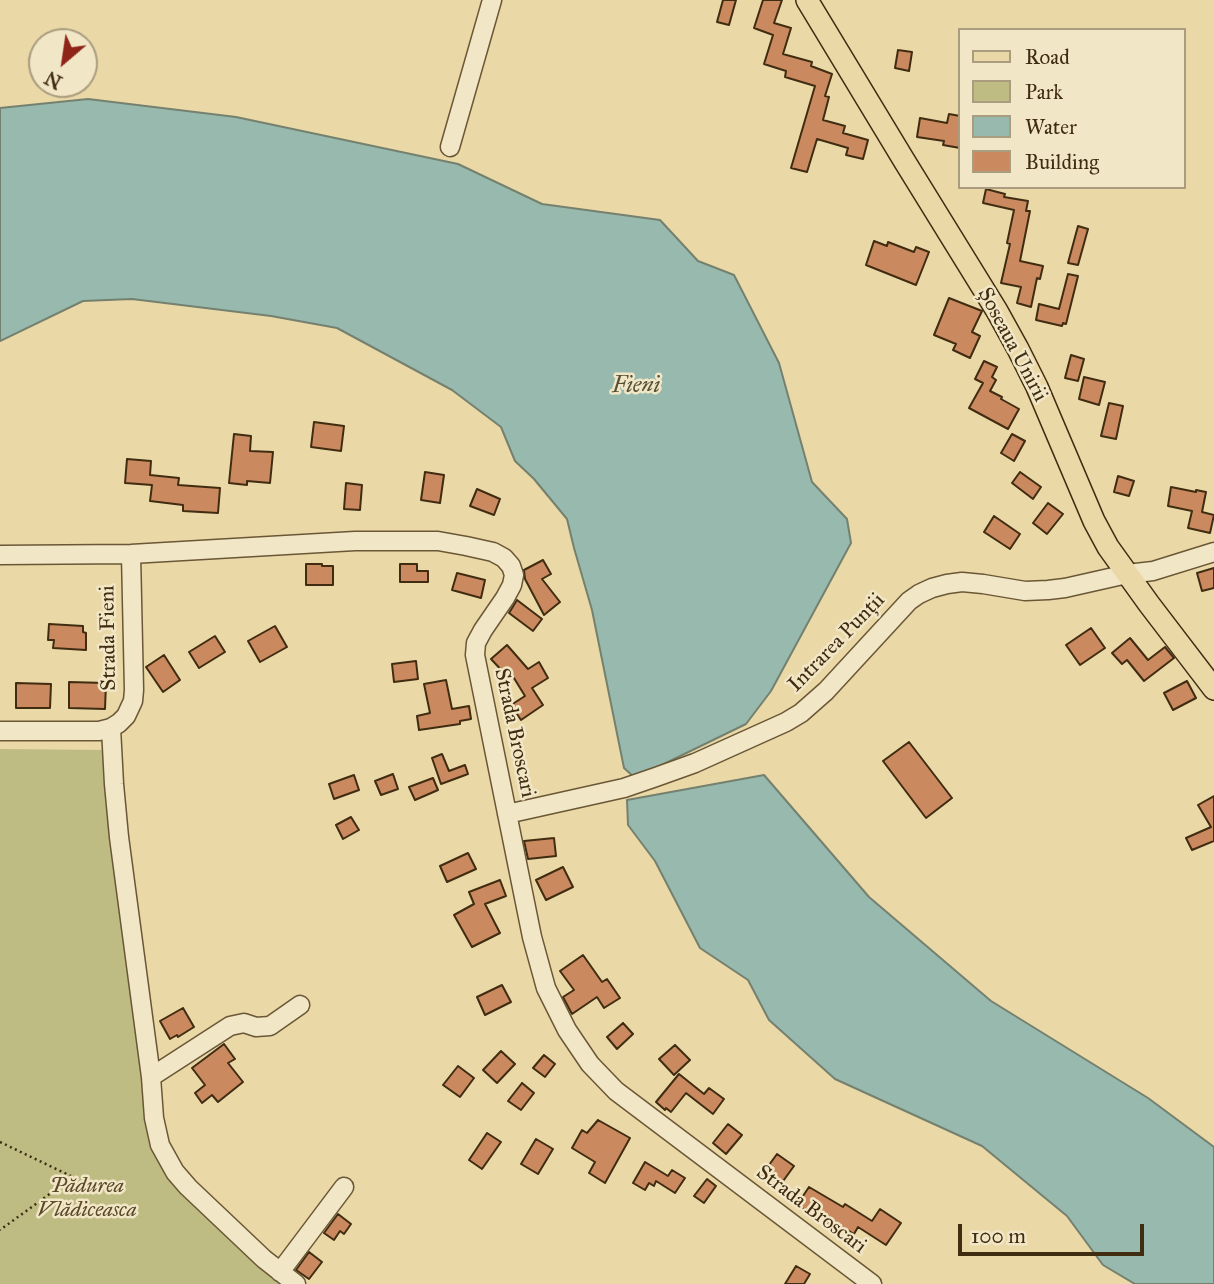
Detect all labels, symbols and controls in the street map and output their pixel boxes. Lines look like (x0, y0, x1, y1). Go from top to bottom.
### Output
north arrow (28, 28, 98, 98)
legend (958, 28, 1186, 189)
text: Road (1025, 44, 1070, 70)
text: N (41, 66, 66, 94)
text: Park (1025, 79, 1063, 105)
text: Water (1025, 114, 1077, 140)
text: Building (1025, 149, 1099, 175)
street label: Șoseaua Unirii (971, 284, 1053, 406)
water label: Fieni (612, 372, 660, 400)
street label: Strada Fieni (95, 585, 123, 691)
street label: Intrarea Punții (784, 588, 890, 698)
street label: Strada Broscari (488, 666, 540, 800)
street label: Strada Broscari (751, 1160, 871, 1260)
park label: Pădurea Vlădiceasca (37, 1174, 137, 1224)
scale bar (962, 1210, 1148, 1254)
text: 100 m (971, 1223, 1026, 1249)

